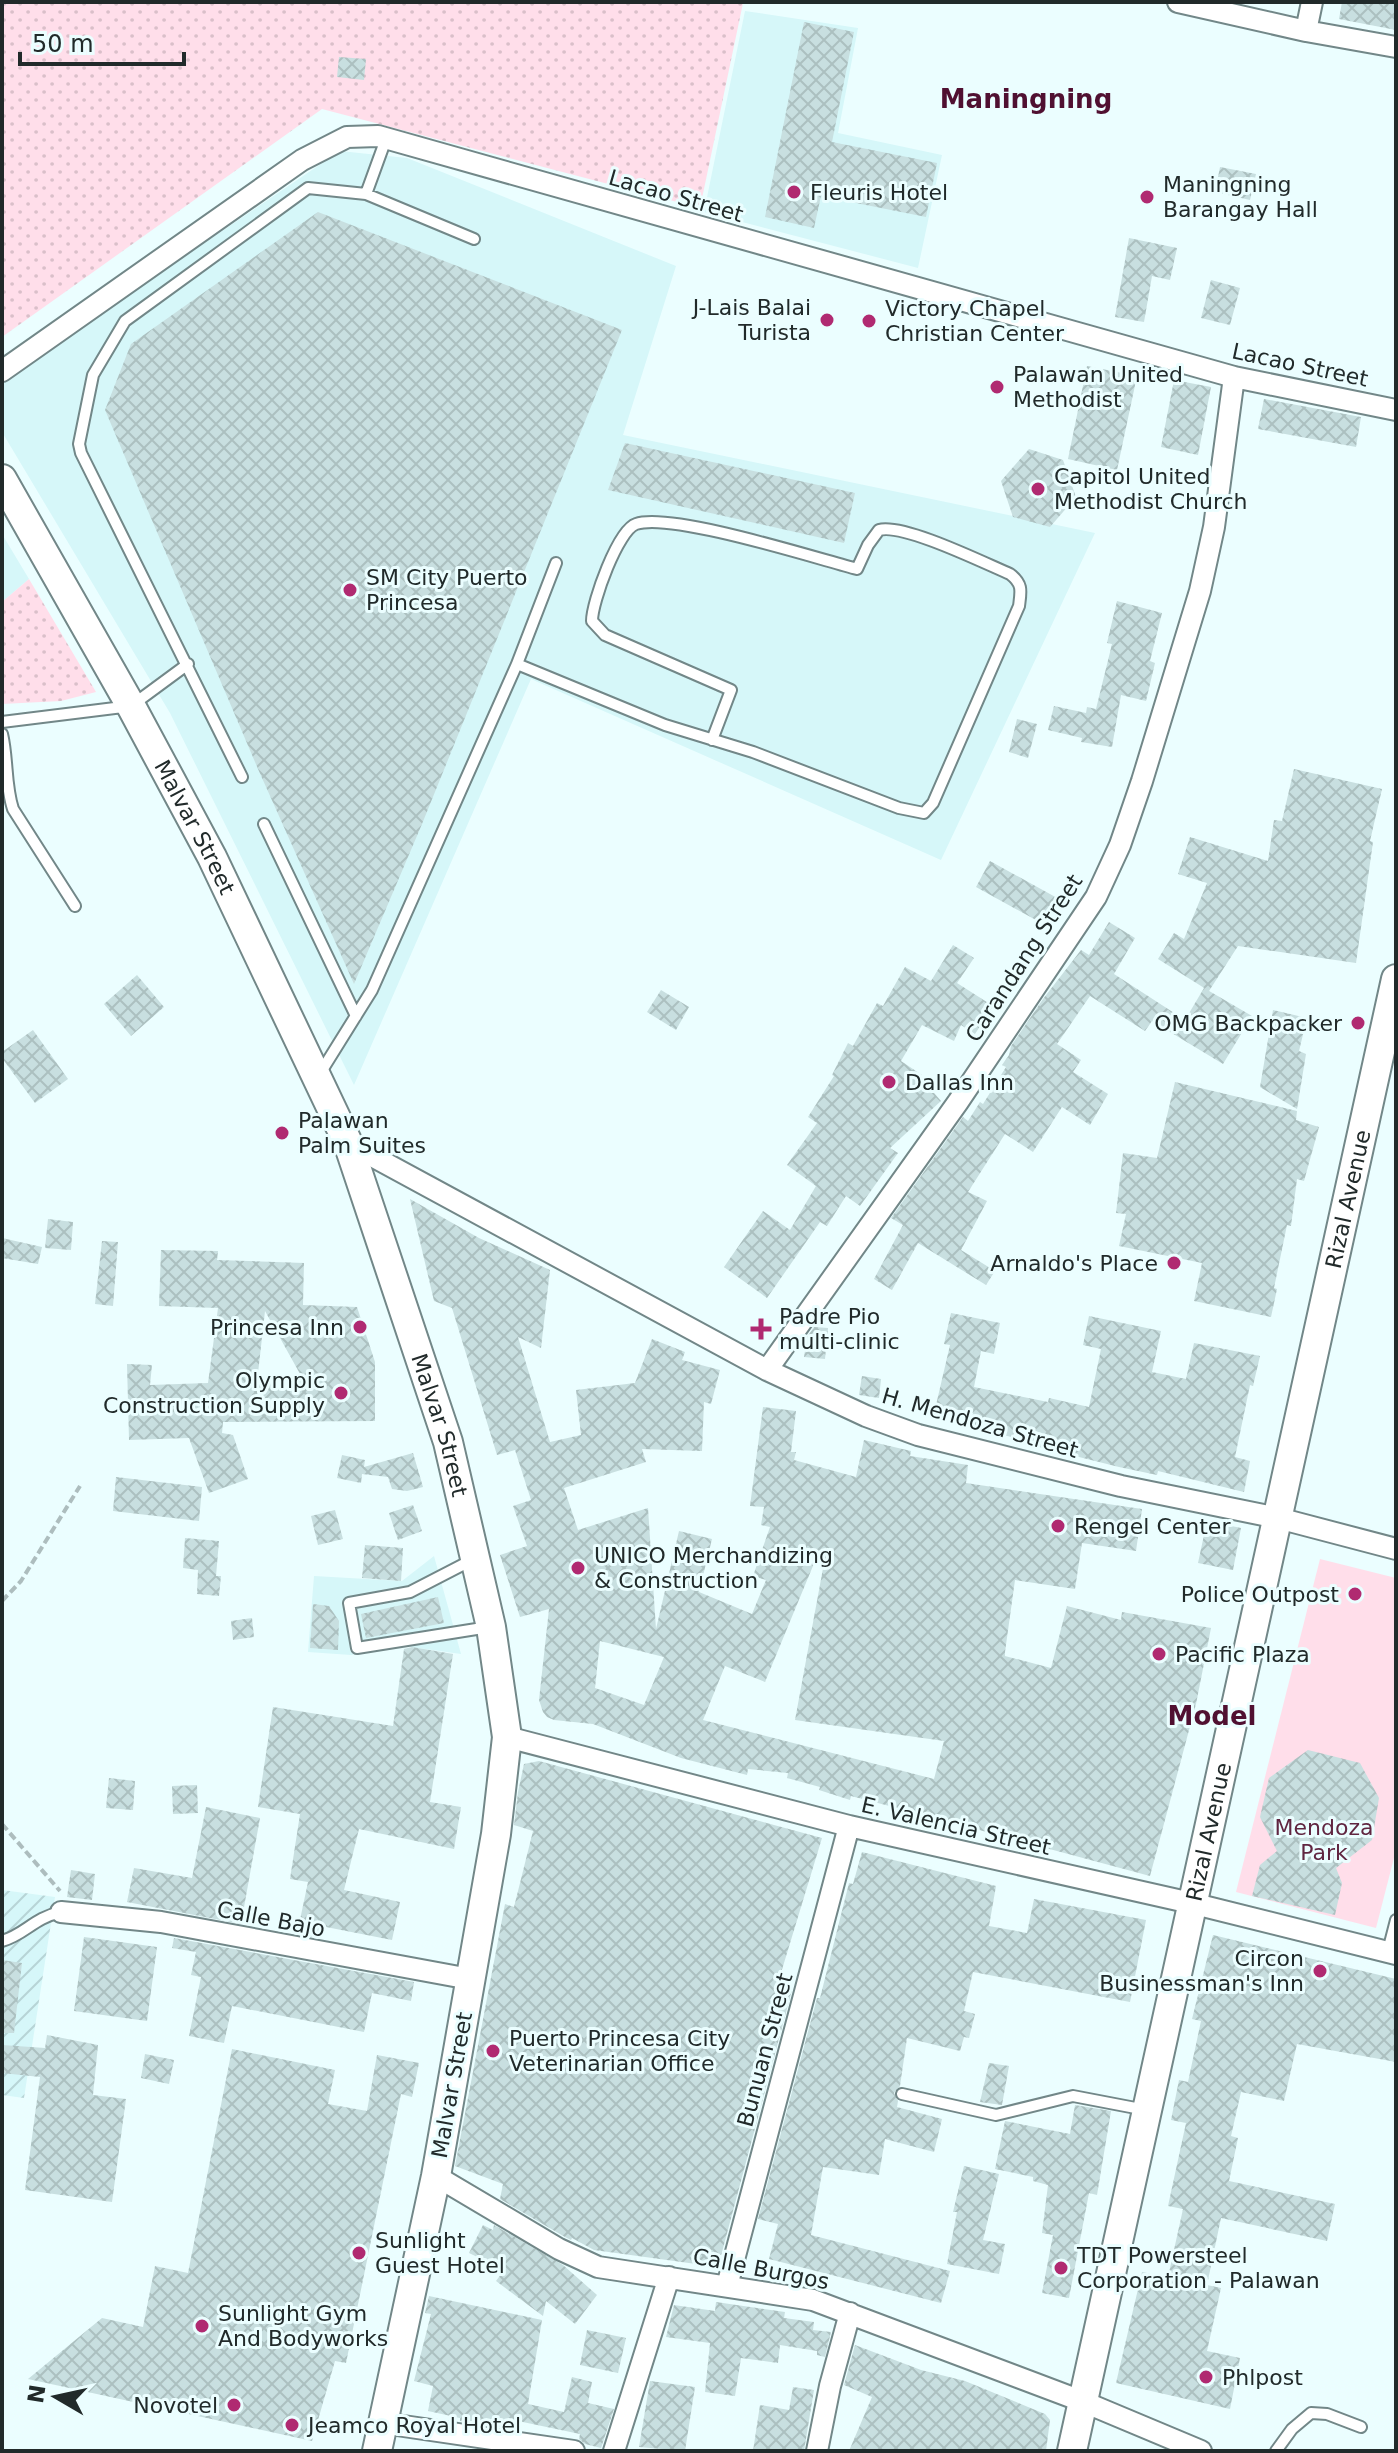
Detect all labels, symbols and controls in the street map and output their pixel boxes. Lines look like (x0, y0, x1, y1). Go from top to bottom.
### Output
scale bar (20, 16, 184, 66)
text: 50 m (32, 30, 94, 58)
district label: Maningning (940, 84, 1112, 114)
street label: Lacao Street (606, 165, 746, 227)
place label: Maningning Barangay Hall (1163, 172, 1318, 222)
place label: Fleuris Hotel (810, 180, 948, 205)
marker: Fleuris Hotel (785, 183, 803, 201)
marker: Maningning Barangay Hall (1138, 188, 1156, 206)
place label: J-Lais Balai Turista (691, 295, 811, 345)
place label: Victory Chapel Christian Center (885, 296, 1065, 346)
marker: J-Lais Balai Turista (818, 311, 836, 329)
marker: Victory Chapel Christian Center (860, 312, 878, 330)
street label: Lacao Street (1230, 338, 1371, 392)
place label: Palawan United Methodist (1013, 362, 1183, 412)
marker: Palawan United Methodist (988, 378, 1006, 396)
place label: Capitol United Methodist Church (1054, 464, 1248, 514)
marker: Capitol United Methodist Church (1029, 480, 1047, 498)
place label: SM City Puerto Princesa (366, 565, 528, 615)
marker: SM City Puerto Princesa (341, 581, 359, 599)
street label: Malvar Street (150, 755, 240, 898)
street label: Carandang Street (961, 869, 1088, 1046)
place label: OMG Backpacker (1154, 1011, 1343, 1036)
marker: OMG Backpacker (1349, 1014, 1367, 1032)
place label: Dallas Inn (905, 1070, 1014, 1095)
marker: Dallas Inn (880, 1073, 898, 1091)
place label: Palawan Palm Suites (298, 1108, 426, 1158)
marker: Palawan Palm Suites (273, 1124, 291, 1142)
street label: Rizal Avenue (1320, 1127, 1375, 1271)
place label: Arnaldo's Place (990, 1251, 1158, 1276)
marker: Arnaldo's Place (1165, 1254, 1183, 1272)
place label: Padre Pio multi-clinic (779, 1304, 900, 1354)
place label: Princesa Inn (210, 1315, 344, 1340)
marker: Princesa Inn (351, 1318, 369, 1336)
marker: Padre Pio multi-clinic (750, 1318, 772, 1340)
street label: Malvar Street (407, 1350, 473, 1499)
place label: Olympic Construction Supply (103, 1368, 325, 1418)
street label: H. Mendoza Street (879, 1383, 1081, 1463)
marker: Olympic Construction Supply (332, 1384, 350, 1402)
place label: Rengel Center (1074, 1514, 1231, 1539)
marker: Rengel Center (1049, 1517, 1067, 1535)
place label: UNICO Merchandizing & Construction (594, 1543, 833, 1593)
marker: UNICO Merchandizing & Construction (569, 1559, 587, 1577)
place label: Police Outpost (1181, 1582, 1339, 1607)
marker: Police Outpost (1346, 1585, 1364, 1603)
place label: Pacific Plaza (1175, 1642, 1310, 1667)
marker: Pacific Plaza (1150, 1645, 1168, 1663)
district label: Model (1168, 1701, 1256, 1731)
street label: Rizal Avenue (1181, 1760, 1236, 1904)
street label: E. Valencia Street (859, 1792, 1054, 1860)
park label: Mendoza Park (1275, 1815, 1373, 1865)
street label: Calle Bajo (215, 1896, 327, 1942)
place label: Circon Businessman's Inn (1099, 1946, 1304, 1996)
marker: Circon Businessman's Inn (1311, 1962, 1329, 1980)
street label: Bunuan Street (732, 1970, 798, 2130)
street label: Malvar Street (427, 2010, 477, 2160)
place label: Puerto Princesa City Veterinarian Office (509, 2026, 730, 2076)
marker: Puerto Princesa City Veterinarian Office (484, 2042, 502, 2060)
place label: Sunlight Guest Hotel (375, 2228, 505, 2278)
place label: TDT Powersteel Corporation - Palawan (1076, 2243, 1320, 2293)
marker: Sunlight Guest Hotel (350, 2244, 368, 2262)
street label: Calle Burgos (691, 2244, 831, 2294)
marker: TDT Powersteel Corporation - Palawan (1052, 2259, 1070, 2277)
place label: Sunlight Gym And Bodyworks (218, 2301, 388, 2351)
marker: Sunlight Gym And Bodyworks (193, 2317, 211, 2335)
north arrow (16, 2357, 96, 2437)
place label: Phlpost (1222, 2365, 1303, 2390)
marker: Phlpost (1197, 2368, 1215, 2386)
text: N (23, 2383, 51, 2405)
place label: Novotel (133, 2393, 218, 2418)
marker: Novotel (225, 2396, 243, 2414)
place label: Jeamco Royal Hotel (306, 2413, 521, 2438)
marker: Jeamco Royal Hotel (283, 2416, 301, 2434)

